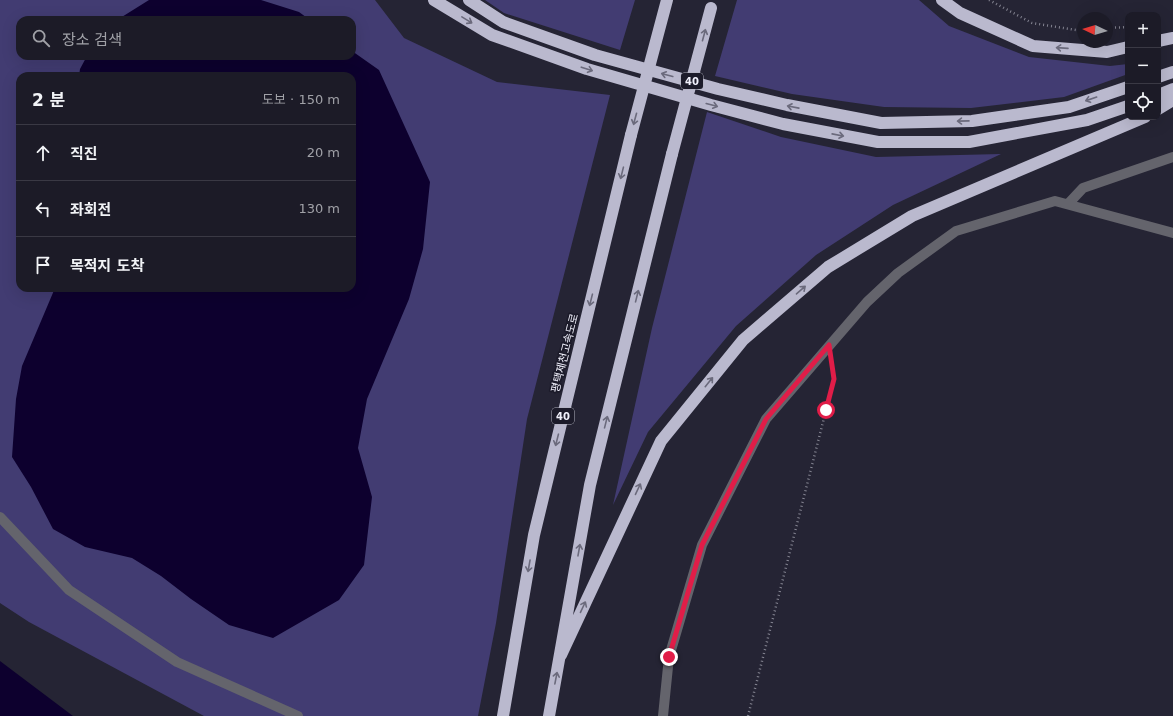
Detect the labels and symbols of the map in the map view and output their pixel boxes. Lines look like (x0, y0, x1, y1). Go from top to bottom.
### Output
north arrow (1077, 12, 1113, 48)
one-way arrow (461, 17, 473, 25)
one-way arrow (701, 29, 708, 42)
one-way arrow (1056, 45, 1069, 52)
one-way arrow (580, 66, 593, 73)
one-way arrow (661, 70, 674, 78)
road number: 40 (681, 73, 703, 89)
one-way arrow (1085, 96, 1097, 104)
one-way arrow (705, 102, 718, 109)
one-way arrow (787, 102, 800, 110)
one-way arrow (631, 112, 638, 125)
one-way arrow (957, 117, 970, 125)
one-way arrow (831, 131, 844, 139)
one-way arrow (617, 166, 625, 179)
one-way arrow (796, 285, 806, 295)
one-way arrow (633, 290, 641, 303)
one-way arrow (587, 293, 594, 306)
street label: 평택제천고속도로 (549, 312, 581, 394)
one-way arrow (705, 376, 714, 387)
route start (817, 401, 835, 419)
road number: 40 (552, 408, 574, 424)
one-way arrow (602, 416, 610, 429)
one-way arrow (553, 433, 561, 446)
one-way arrow (635, 484, 642, 496)
one-way arrow (575, 544, 583, 557)
one-way arrow (524, 559, 532, 572)
one-way arrow (580, 601, 587, 613)
route end (660, 648, 678, 666)
one-way arrow (553, 672, 561, 685)

